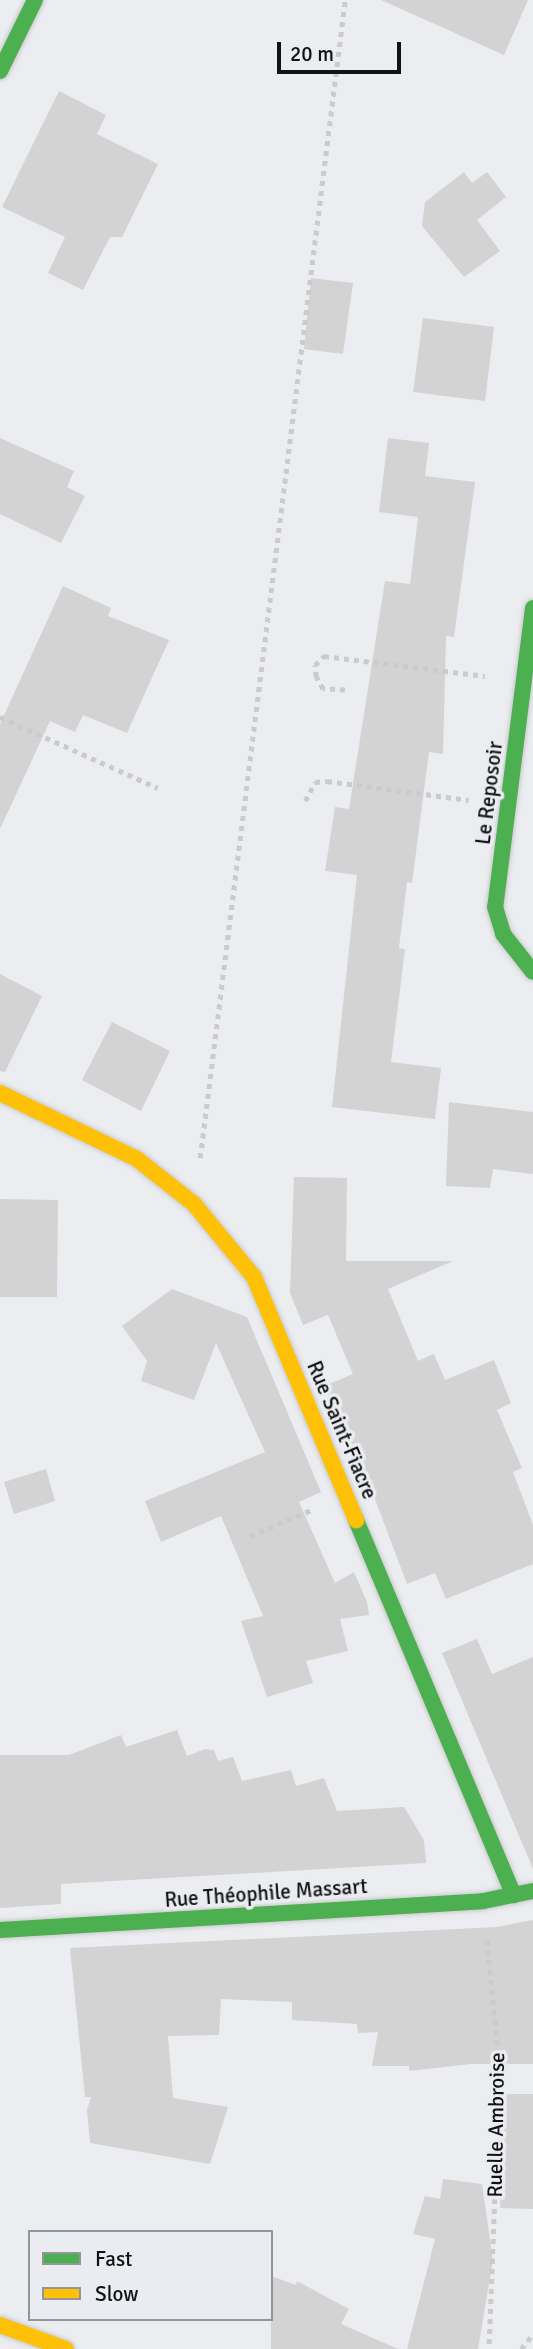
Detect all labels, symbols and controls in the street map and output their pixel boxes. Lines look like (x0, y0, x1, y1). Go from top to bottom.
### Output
scale bar (281, 28, 405, 72)
text: 20 m (290, 41, 334, 67)
street label: Le Reposoir (470, 740, 508, 846)
street label: Rue Saint-Fiacre (302, 1357, 382, 1503)
street label: Rue Théophile Massart (164, 1873, 368, 1913)
street label: Ruelle Ambroise (482, 2052, 510, 2198)
legend (28, 2230, 273, 2321)
text: Fast (95, 2246, 132, 2272)
text: Slow (95, 2281, 139, 2307)

